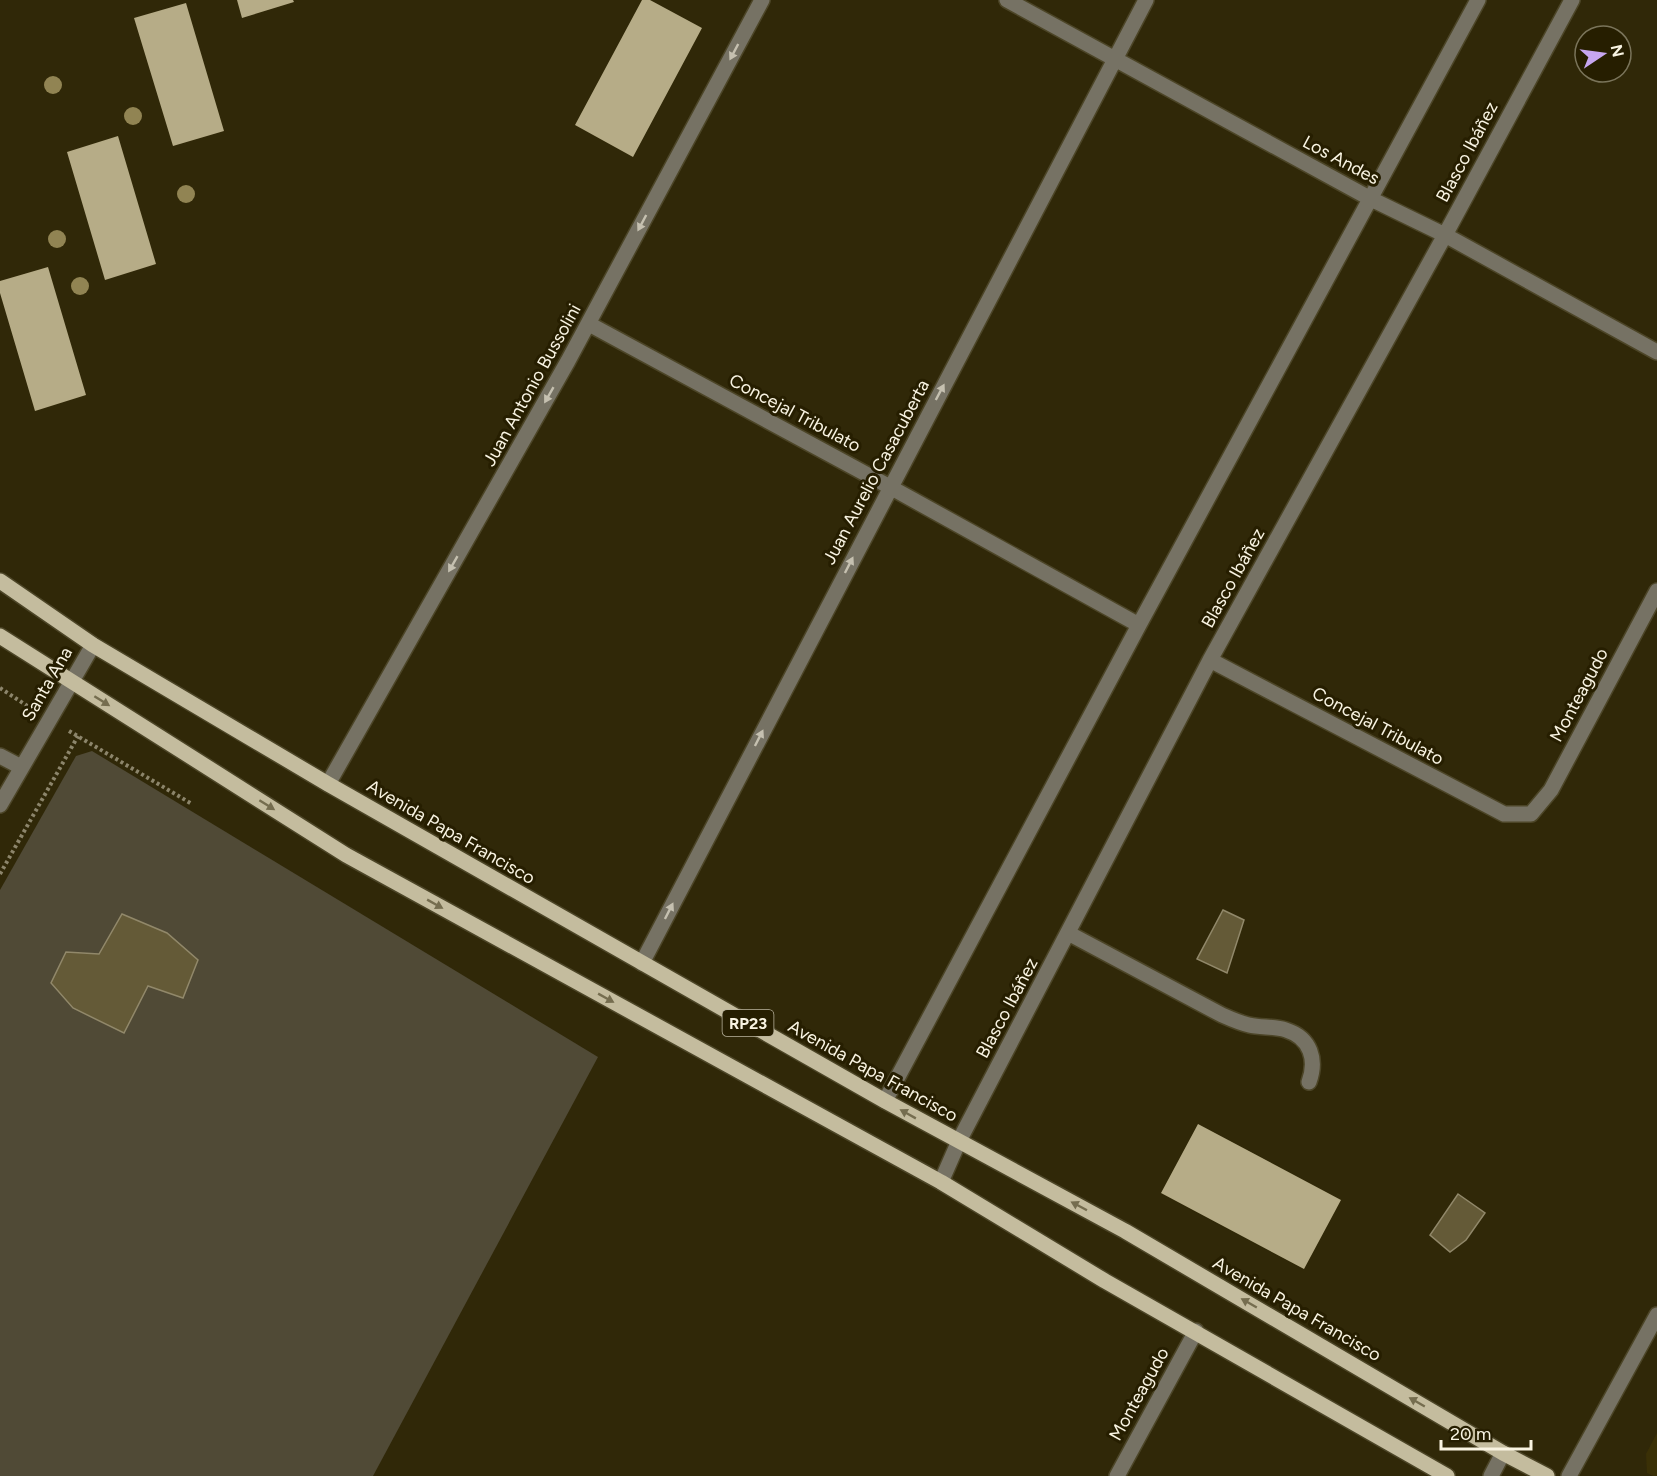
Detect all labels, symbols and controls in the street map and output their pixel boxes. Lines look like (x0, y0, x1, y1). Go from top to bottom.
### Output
north arrow (1573, 24, 1633, 84)
one-way arrow (730, 43, 739, 60)
text: N (1606, 43, 1628, 59)
street label: Blasco Ibáñez (1431, 98, 1503, 206)
street label: Los Andes (1299, 131, 1383, 189)
one-way arrow (637, 215, 647, 232)
street label: Juan Antonio Bussolini (478, 300, 586, 470)
street label: Concejal Tribulato (725, 369, 865, 457)
street label: Juan Aurelio Casacuberta (818, 376, 934, 568)
one-way arrow (935, 384, 945, 401)
one-way arrow (544, 386, 554, 403)
street label: Blasco Ibáñez (1197, 524, 1269, 632)
one-way arrow (448, 556, 458, 573)
one-way arrow (844, 556, 854, 573)
street label: Santa Ana (17, 643, 77, 725)
street label: Monteagudo (1545, 644, 1613, 746)
street label: Concejal Tribulato (1308, 682, 1448, 770)
one-way arrow (94, 696, 110, 707)
one-way arrow (754, 729, 764, 746)
street label: Avenida Papa Francisco (363, 775, 539, 889)
one-way arrow (259, 800, 275, 811)
one-way arrow (427, 899, 444, 909)
one-way arrow (664, 902, 674, 919)
street label: Blasco Ibáñez (971, 954, 1043, 1062)
one-way arrow (598, 993, 615, 1003)
road number: RP23 (722, 1010, 774, 1036)
street label: Avenida Papa Francisco (784, 1015, 962, 1127)
one-way arrow (899, 1109, 916, 1119)
one-way arrow (1071, 1201, 1088, 1211)
street label: Avenida Papa Francisco (1209, 1252, 1385, 1366)
one-way arrow (1240, 1299, 1257, 1309)
street label: Monteagudo (1104, 1344, 1174, 1444)
one-way arrow (1408, 1397, 1425, 1407)
scale bar (1441, 1413, 1531, 1451)
text: 20 m (1450, 1423, 1491, 1445)

